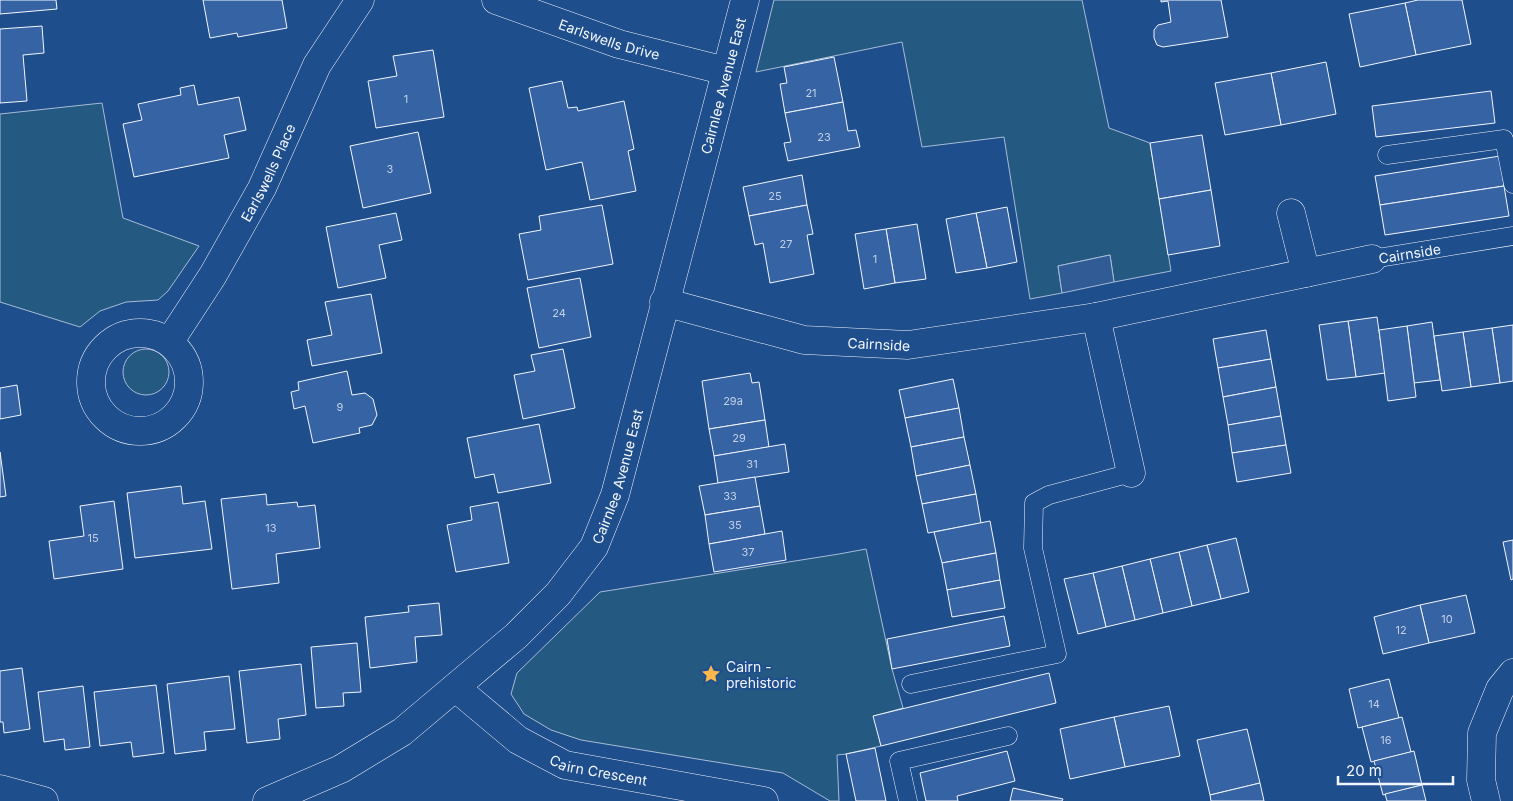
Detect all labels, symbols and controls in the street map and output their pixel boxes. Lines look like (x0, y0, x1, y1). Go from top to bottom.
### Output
street label: Earlswells Drive (557, 15, 662, 62)
street label: Cairnlee Avenue East (696, 15, 749, 156)
house number: 21 (805, 86, 817, 100)
house number: 1 (404, 92, 408, 106)
street label: Earlswells Place (237, 121, 298, 224)
house number: 23 (817, 130, 831, 144)
house number: 3 (387, 162, 394, 176)
house number: 25 (768, 189, 782, 203)
house number: 27 (780, 237, 792, 251)
street label: Cairnside (1377, 239, 1442, 266)
house number: 1 (873, 252, 877, 266)
house number: 24 (552, 306, 566, 320)
street label: Cairnside (847, 334, 911, 354)
house number: 29a (723, 394, 743, 408)
house number: 9 (337, 400, 344, 414)
street label: Cairnlee Avenue East (588, 407, 646, 546)
house number: 29 (732, 431, 746, 445)
house number: 31 (746, 457, 758, 471)
house number: 33 (723, 489, 737, 503)
house number: 35 (728, 518, 742, 532)
house number: 13 (265, 521, 277, 535)
house number: 15 (87, 531, 99, 545)
house number: 37 (741, 545, 755, 559)
house number: 10 (1441, 612, 1453, 626)
house number: 12 (1395, 623, 1407, 637)
place label: Cairn - prehistoric (726, 658, 797, 691)
place icon: Cairn - prehistoric (700, 663, 722, 685)
house number: 14 (1368, 697, 1380, 711)
house number: 16 (1380, 733, 1392, 747)
street label: Cairn Crescent (547, 750, 649, 788)
scale bar (1338, 754, 1453, 786)
text: 20 m (1346, 761, 1382, 780)

